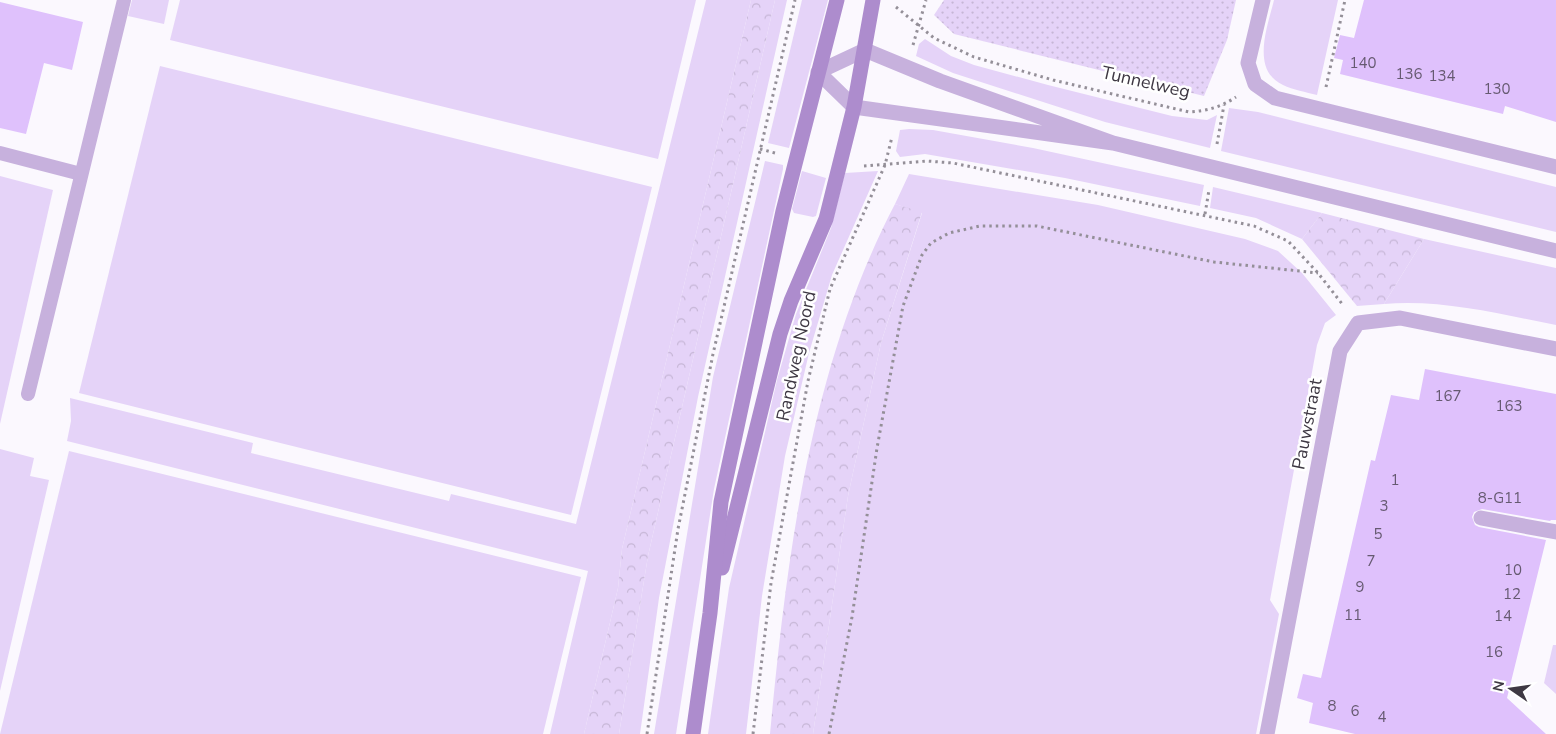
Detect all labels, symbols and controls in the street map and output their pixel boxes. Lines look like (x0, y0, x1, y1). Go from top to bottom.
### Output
house number: 140 (1349, 53, 1377, 73)
street label: Tunnelweg (1099, 60, 1193, 104)
house number: 136 (1395, 64, 1423, 84)
house number: 134 (1428, 66, 1456, 86)
house number: 130 (1483, 79, 1511, 99)
street label: Randweg Noord (771, 289, 821, 423)
street label: Pauwstraat (1286, 376, 1328, 472)
house number: 167 (1434, 386, 1462, 406)
house number: 163 (1495, 396, 1523, 416)
house number: 1 (1390, 470, 1400, 490)
house number: 8-G11 (1478, 488, 1522, 508)
house number: 3 (1379, 496, 1389, 516)
house number: 5 (1373, 524, 1383, 544)
house number: 7 (1366, 551, 1376, 571)
house number: 10 (1504, 560, 1522, 580)
house number: 9 (1355, 577, 1365, 597)
house number: 12 (1503, 584, 1521, 604)
house number: 11 (1344, 605, 1362, 625)
house number: 14 (1494, 606, 1512, 626)
house number: 16 (1485, 642, 1503, 662)
north arrow (1486, 664, 1536, 714)
text: N (1488, 679, 1509, 693)
house number: 8 (1327, 696, 1337, 716)
house number: 6 (1350, 701, 1360, 721)
house number: 4 (1377, 707, 1387, 727)

